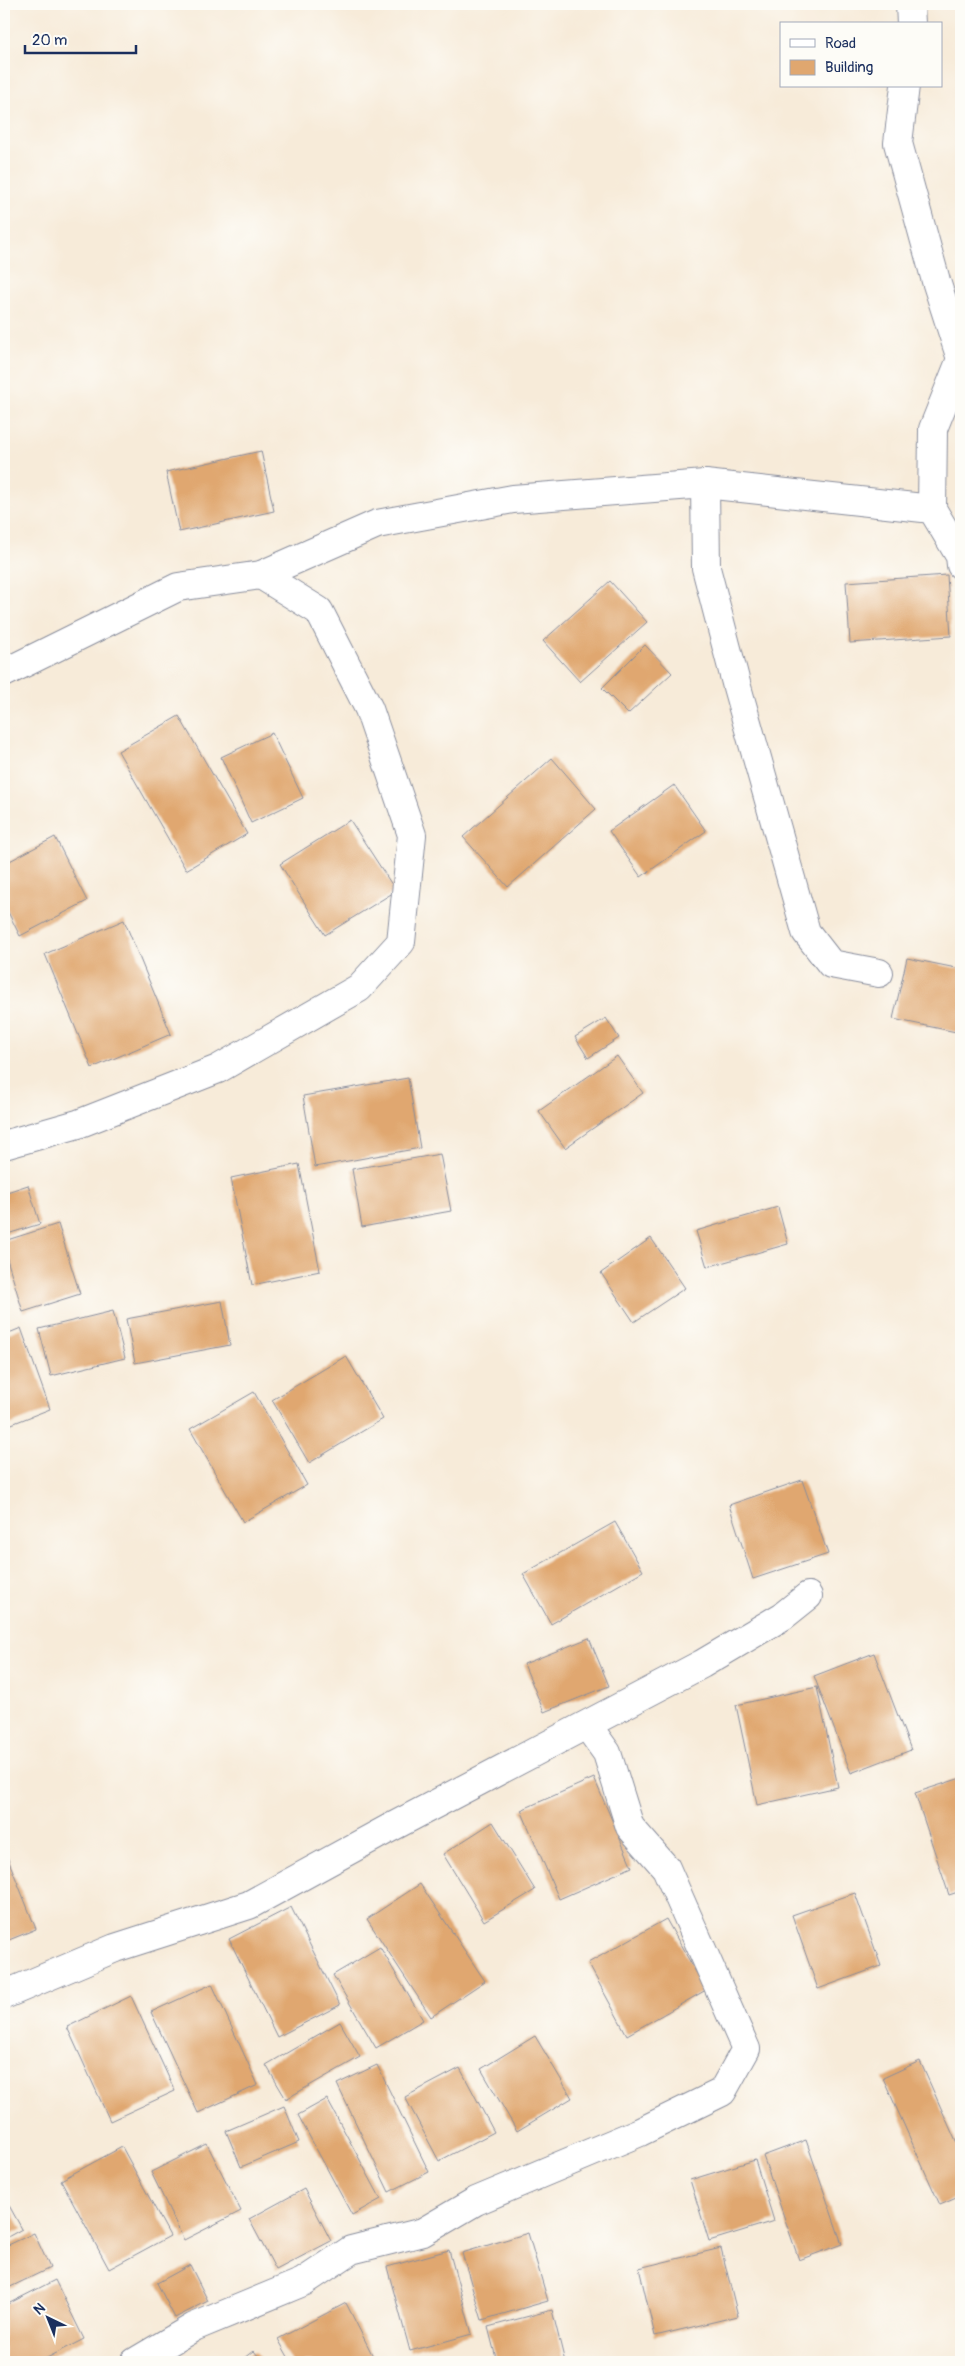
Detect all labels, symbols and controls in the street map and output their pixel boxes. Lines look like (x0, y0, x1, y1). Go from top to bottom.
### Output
scale bar (25, 22, 136, 54)
legend (780, 22, 942, 88)
text: 20 m (32, 31, 67, 50)
text: Road (825, 34, 856, 53)
text: Building (825, 58, 873, 77)
north arrow (22, 2294, 72, 2344)
text: N (30, 2299, 49, 2318)

